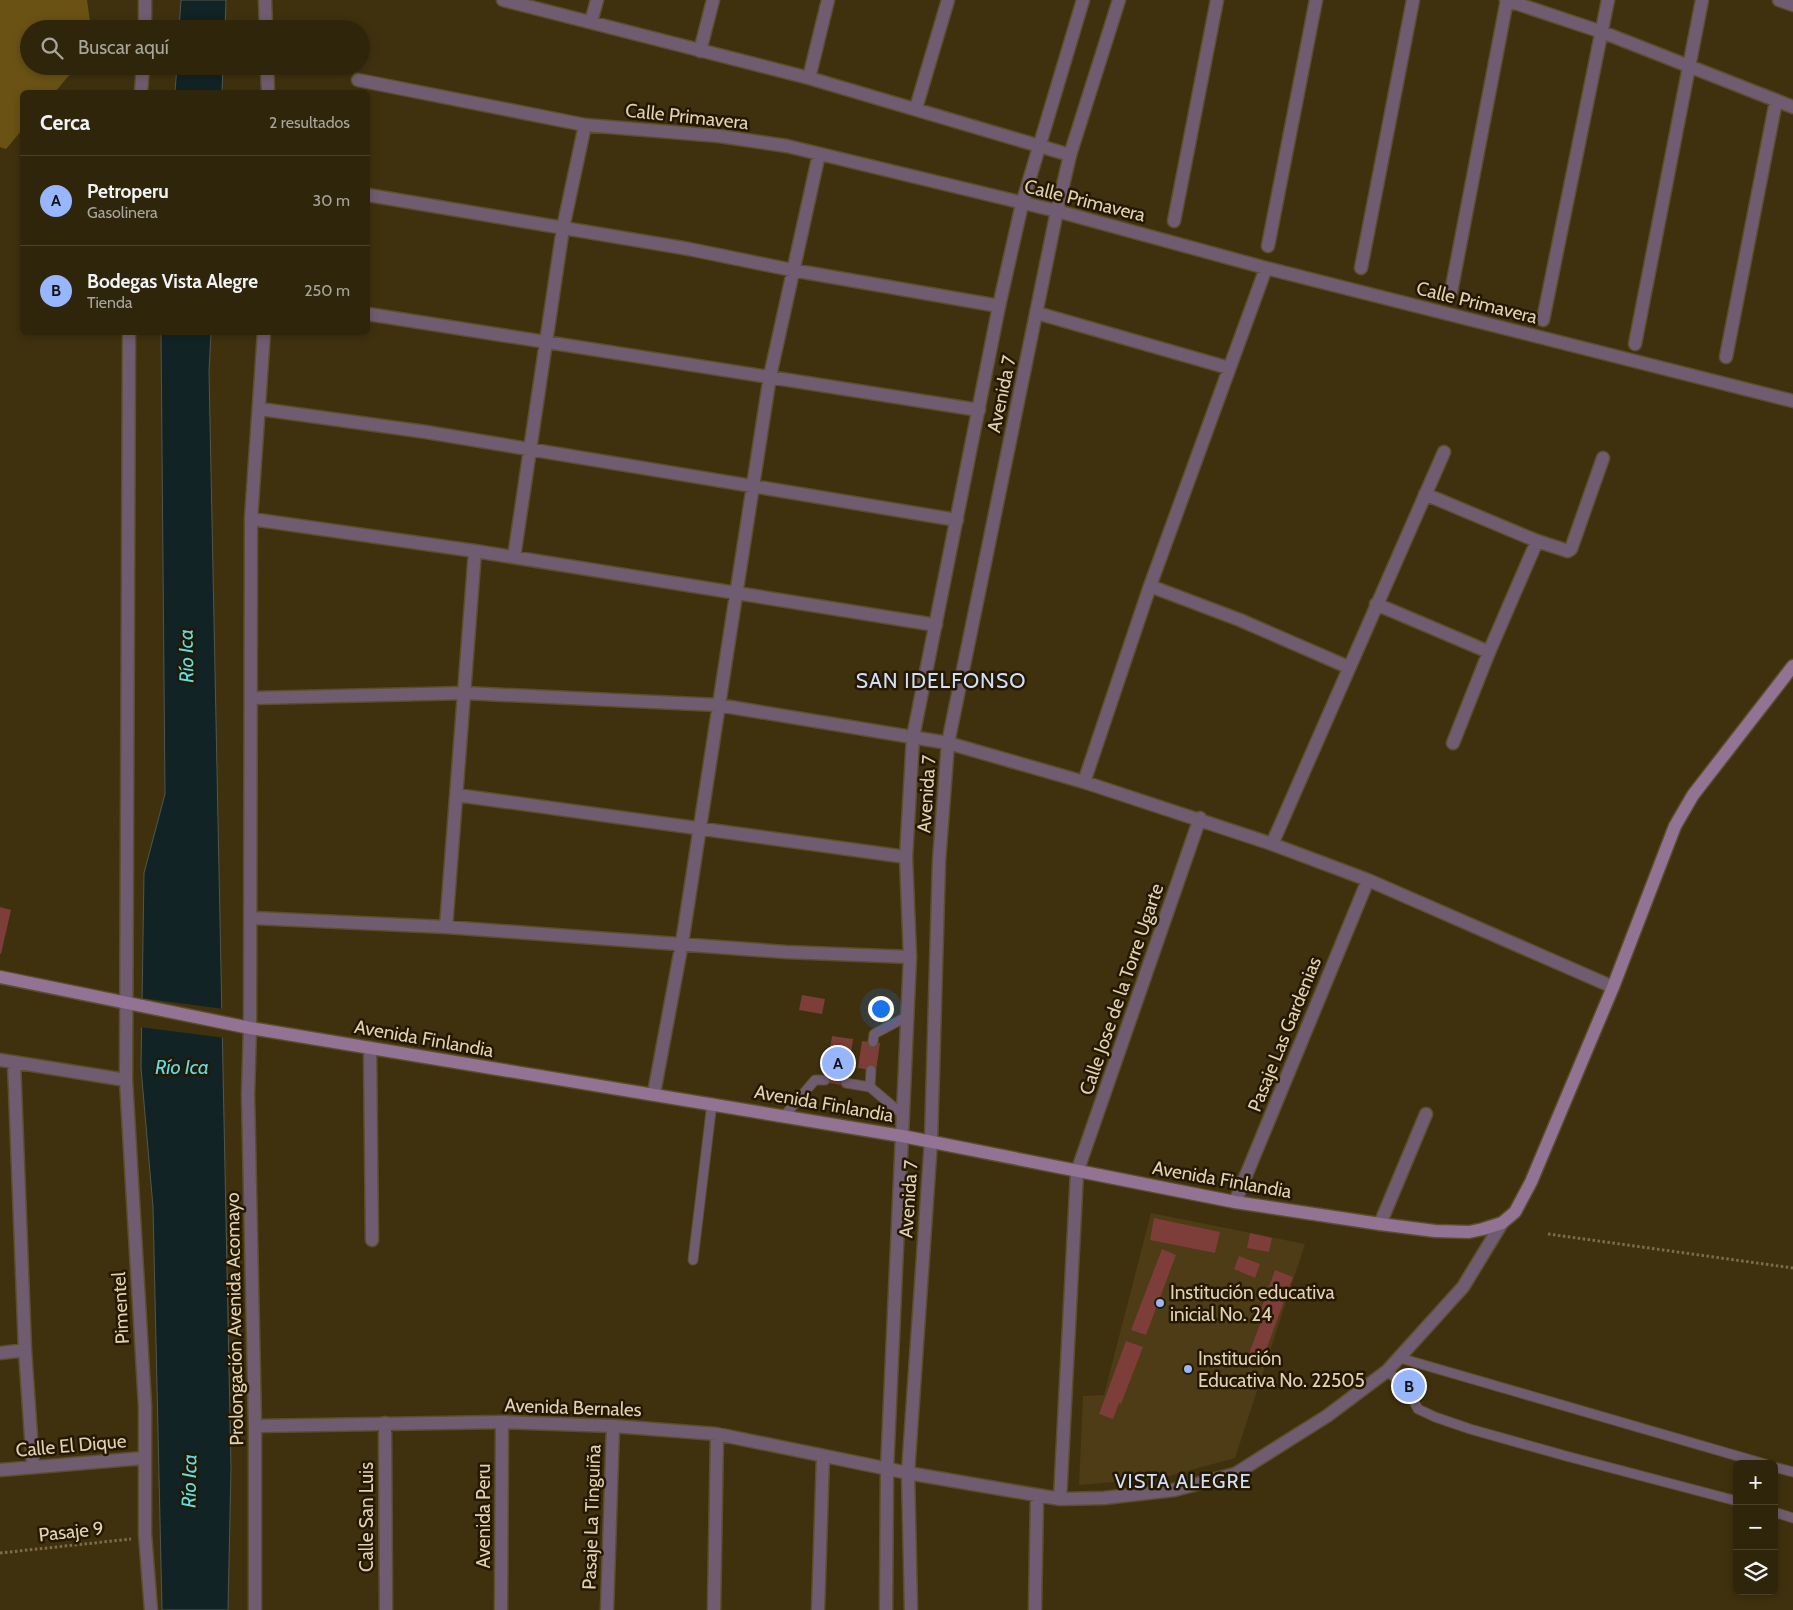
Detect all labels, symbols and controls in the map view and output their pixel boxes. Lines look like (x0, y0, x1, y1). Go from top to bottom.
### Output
search box (20, 20, 370, 75)
icon: search (38, 34, 66, 62)
text: Buscar aquí (78, 36, 169, 59)
street label: Calle Primavera (624, 99, 750, 134)
text: Cerca (40, 110, 90, 135)
text: 2 resultados (269, 113, 350, 132)
street label: Calle Primavera (1022, 174, 1148, 227)
text: Petroperu (87, 180, 169, 203)
text: A (51, 191, 61, 210)
text: 30 m (313, 191, 350, 210)
text: Gasolinera (87, 203, 158, 222)
text: Bodegas Vista Alegre (87, 270, 258, 293)
street label: Calle Primavera (1414, 276, 1540, 329)
text: B (51, 281, 61, 300)
text: 250 m (304, 281, 350, 300)
text: Tienda (87, 293, 132, 312)
street label: Avenida 7 (982, 353, 1021, 435)
water label: Río Ica (174, 629, 198, 683)
district label: SAN IDELFONSO (856, 668, 1026, 693)
street label: Avenida 7 (912, 754, 941, 834)
street label: Calle Jose de la Torre Ugarte (1074, 880, 1169, 1098)
street label: Pasaje Las Gardenias (1243, 953, 1326, 1115)
your location (868, 996, 894, 1022)
street label: Avenida Finlandia (353, 1015, 495, 1062)
pin: A (822, 1044, 854, 1082)
water label: Río Ica (155, 1055, 209, 1079)
street label: Avenida Finlandia (753, 1080, 895, 1127)
street label: Avenida Finlandia (1151, 1156, 1293, 1203)
street label: Avenida 7 (894, 1159, 923, 1239)
street label: Prolongación Avenida Acomayo (221, 1192, 248, 1446)
street label: Pimentel (107, 1271, 134, 1345)
place label: Institución educativa inicial No. 24 (1170, 1281, 1335, 1326)
marker: Institución educativa inicial No. 24 (1154, 1297, 1166, 1309)
place label: Institución Educativa No. 22505 (1198, 1347, 1365, 1392)
marker: Institución Educativa No. 22505 (1182, 1363, 1194, 1375)
pin: B (1393, 1367, 1425, 1405)
street label: Avenida Bernales (504, 1394, 642, 1421)
street label: Calle El Dique (15, 1429, 128, 1462)
street label: Pasaje La Tinguiña (577, 1444, 606, 1590)
water label: Río Ica (177, 1454, 201, 1508)
map controls (1733, 1460, 1778, 1595)
button: + (1733, 1460, 1778, 1505)
street label: Calle San Luis (355, 1462, 378, 1572)
street label: Avenida Peru (472, 1464, 495, 1568)
district label: VISTA ALEGRE (1114, 1469, 1252, 1493)
button: − (1733, 1505, 1778, 1550)
street label: Pasaje 9 (37, 1517, 105, 1546)
button: layers (1733, 1550, 1778, 1595)

